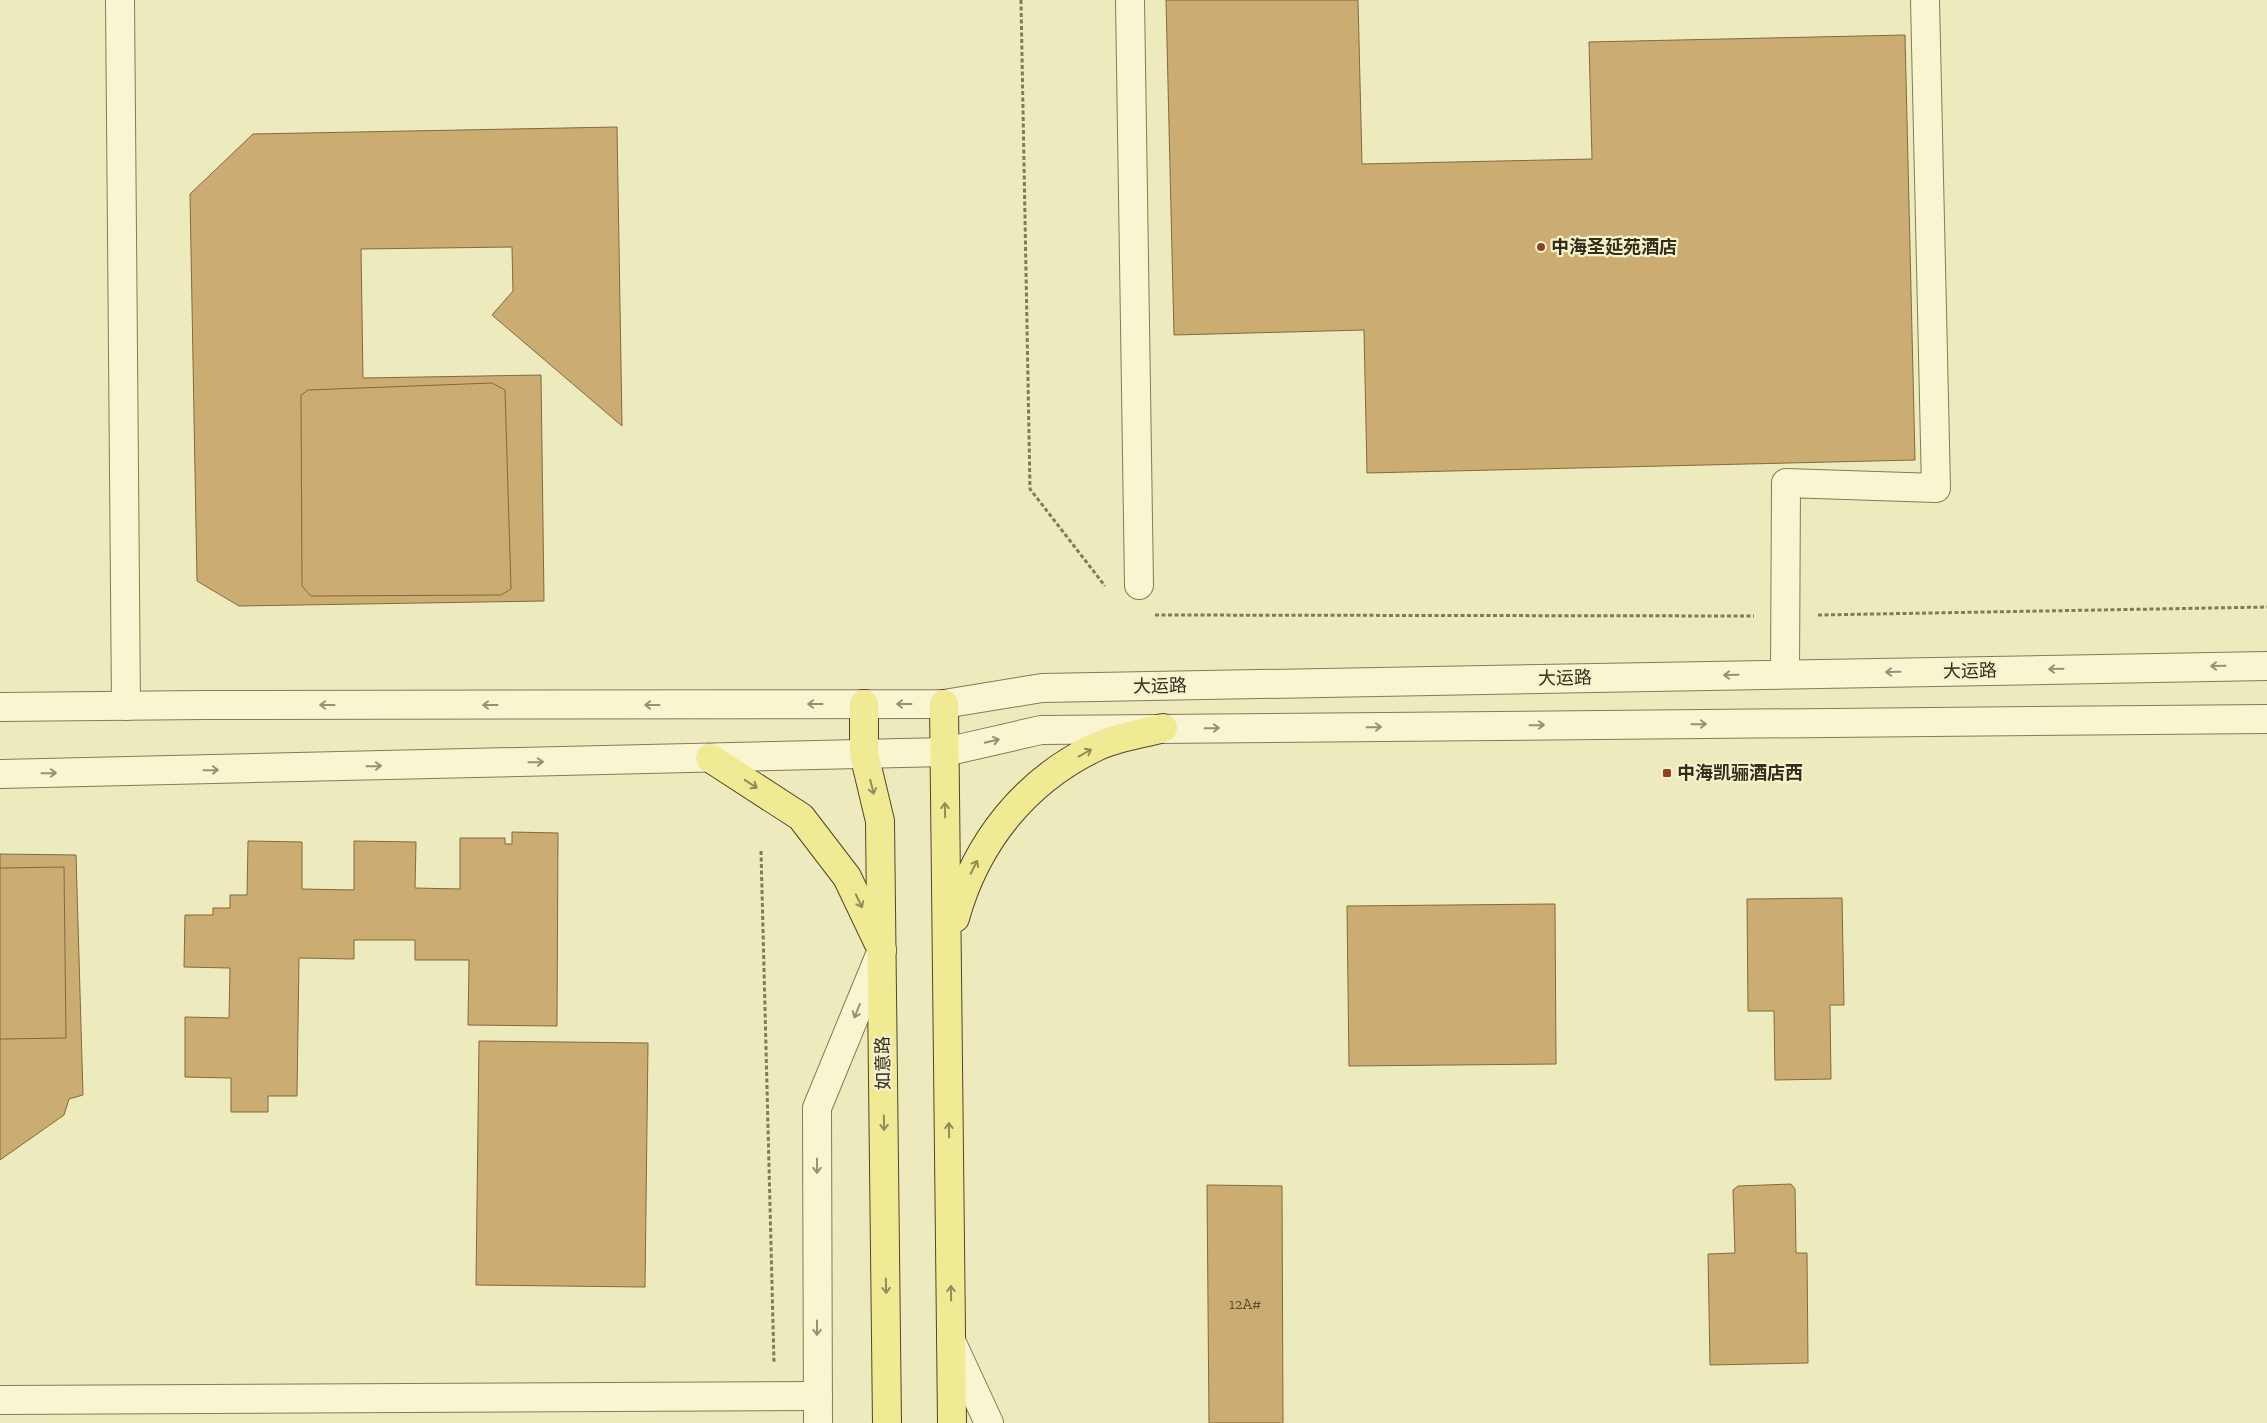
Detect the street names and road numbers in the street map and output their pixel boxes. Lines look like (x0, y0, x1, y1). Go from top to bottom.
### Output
street label: 大运路 (1943, 660, 1997, 682)
street label: 大运路 (1538, 667, 1592, 689)
street label: 大运路 (1133, 675, 1187, 697)
street label: 如意路 (872, 1036, 894, 1090)

